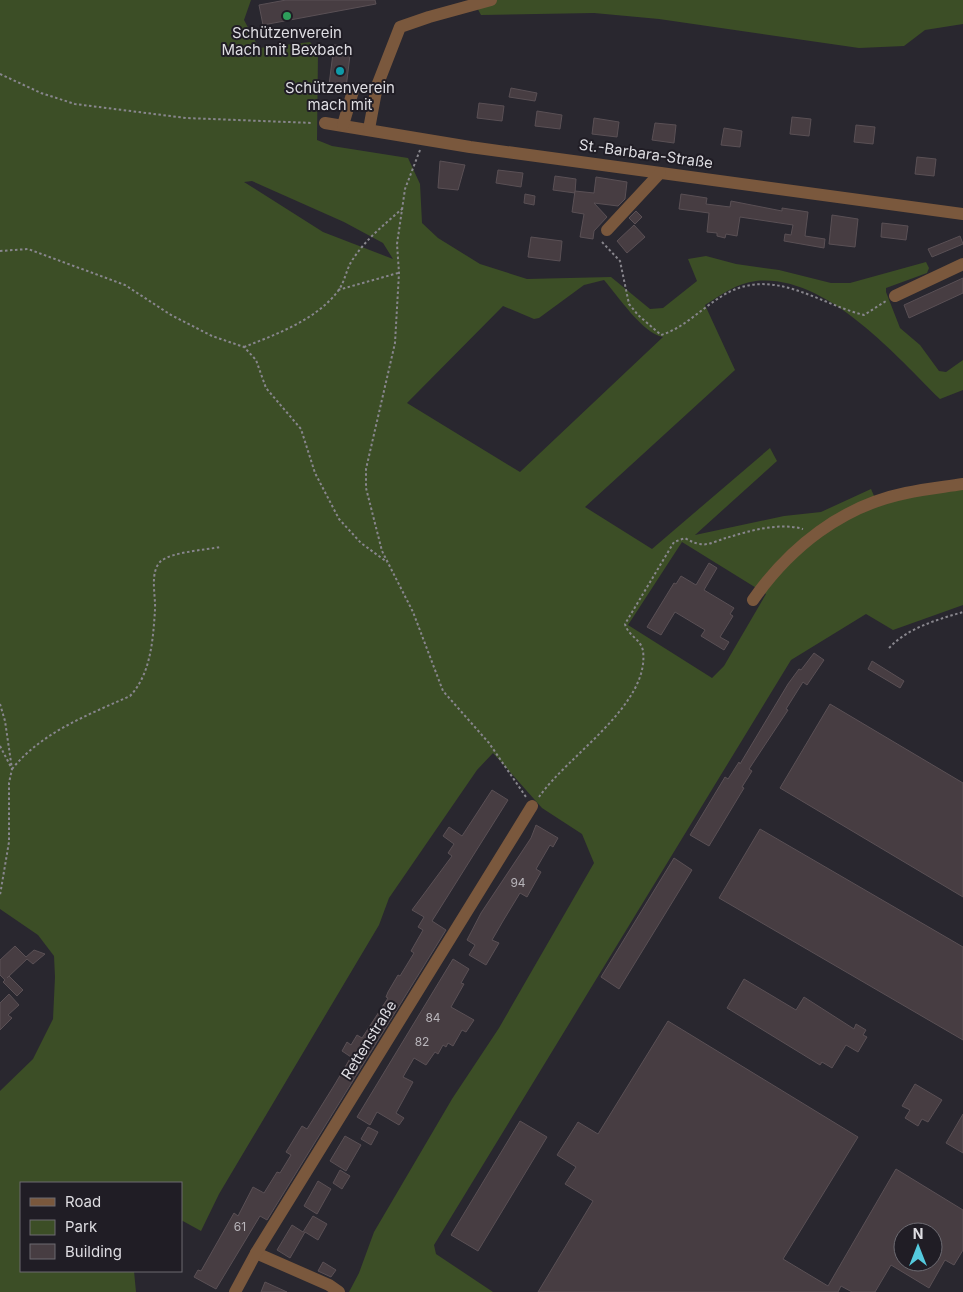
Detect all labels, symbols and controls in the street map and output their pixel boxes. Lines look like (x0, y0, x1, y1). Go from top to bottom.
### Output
marker: Schützenverein Mach mit Bexbach (281, 10, 293, 22)
place label: Schützenverein Mach mit Bexbach (221, 23, 353, 59)
marker: Schützenverein mach mit (334, 65, 346, 77)
place label: Schützenverein mach mit (285, 78, 395, 114)
street label: St.-Barbara-Straße (578, 135, 714, 172)
house number: 94 (510, 875, 526, 890)
street label: Rettenstraße (337, 997, 400, 1083)
house number: 84 (425, 1010, 441, 1025)
house number: 82 (415, 1034, 429, 1049)
legend (20, 1182, 182, 1272)
text: Road (65, 1192, 101, 1211)
text: Park (65, 1217, 98, 1236)
house number: 61 (234, 1219, 246, 1234)
north arrow (893, 1222, 943, 1272)
text: N (913, 1225, 923, 1242)
text: Building (65, 1242, 122, 1261)

